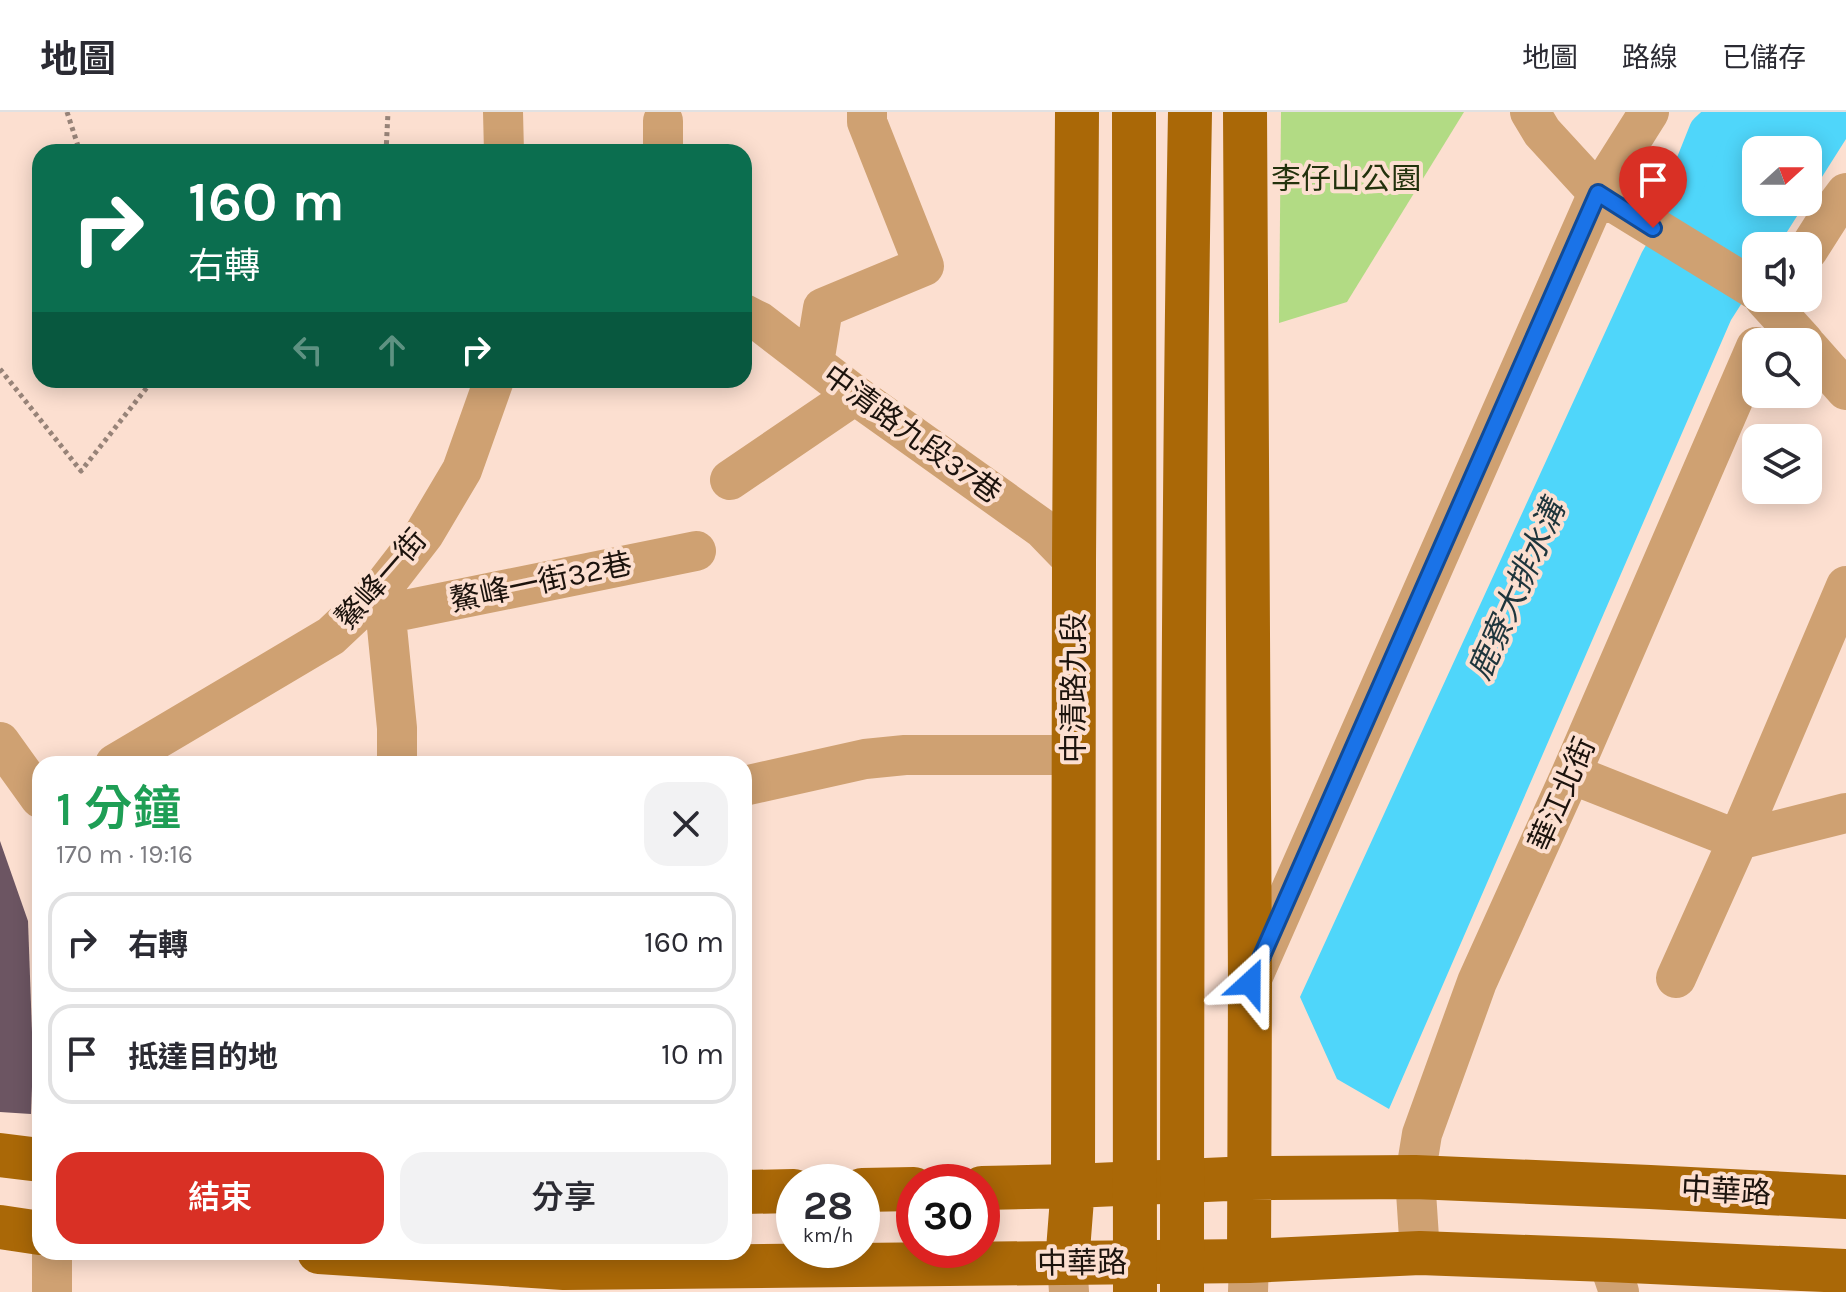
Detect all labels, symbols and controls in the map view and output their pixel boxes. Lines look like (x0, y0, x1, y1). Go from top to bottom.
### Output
text: 地圖 (40, 37, 116, 82)
text: 地圖 (1522, 41, 1578, 74)
text: 路線 (1622, 41, 1678, 74)
text: 已儲存 (1722, 41, 1806, 74)
north arrow (1742, 136, 1822, 216)
map controls (1742, 136, 1822, 504)
pin (1619, 146, 1687, 228)
icon: arrive (1631, 158, 1675, 202)
park label: 李仔山公園 (1271, 161, 1421, 197)
text: 160 m (188, 169, 345, 234)
icon: right (56, 176, 160, 280)
button: sound (1742, 232, 1822, 312)
text: 右轉 (188, 245, 260, 287)
icon: left (286, 328, 330, 372)
icon: ahead (370, 328, 414, 372)
icon: right (454, 328, 498, 372)
button: search (1742, 328, 1822, 408)
street label: 中清路九段37巷 (816, 357, 1008, 511)
button: layers (1742, 424, 1822, 504)
water label: 鹿寮大排水溝 (1461, 491, 1575, 685)
street label: 鰲峰一街 (328, 522, 434, 636)
street label: 鰲峰一街32巷 (447, 545, 635, 619)
street label: 中清路九段 (1056, 613, 1092, 763)
street label: 華江北街 (1521, 732, 1603, 856)
text: 1 分鐘 (56, 781, 181, 837)
button: close (644, 782, 728, 866)
text: 170 m · 19:16 (56, 839, 193, 870)
icon: right (60, 920, 104, 964)
text: 160 m (644, 924, 724, 960)
text: 右轉 (128, 927, 188, 963)
position arrow (1208, 941, 1292, 1025)
icon: arrive (60, 1032, 104, 1076)
text: 10 m (661, 1036, 724, 1072)
text: 抵達目的地 (128, 1039, 278, 1075)
button: 結束 (56, 1152, 384, 1244)
button: 分享 (400, 1152, 728, 1244)
speed limit sign: 30 (896, 1164, 1000, 1268)
street label: 中華路 (1680, 1171, 1772, 1211)
text: 28 (803, 1182, 853, 1229)
text: km/h (803, 1224, 853, 1247)
street label: 中華路 (1037, 1244, 1127, 1282)

